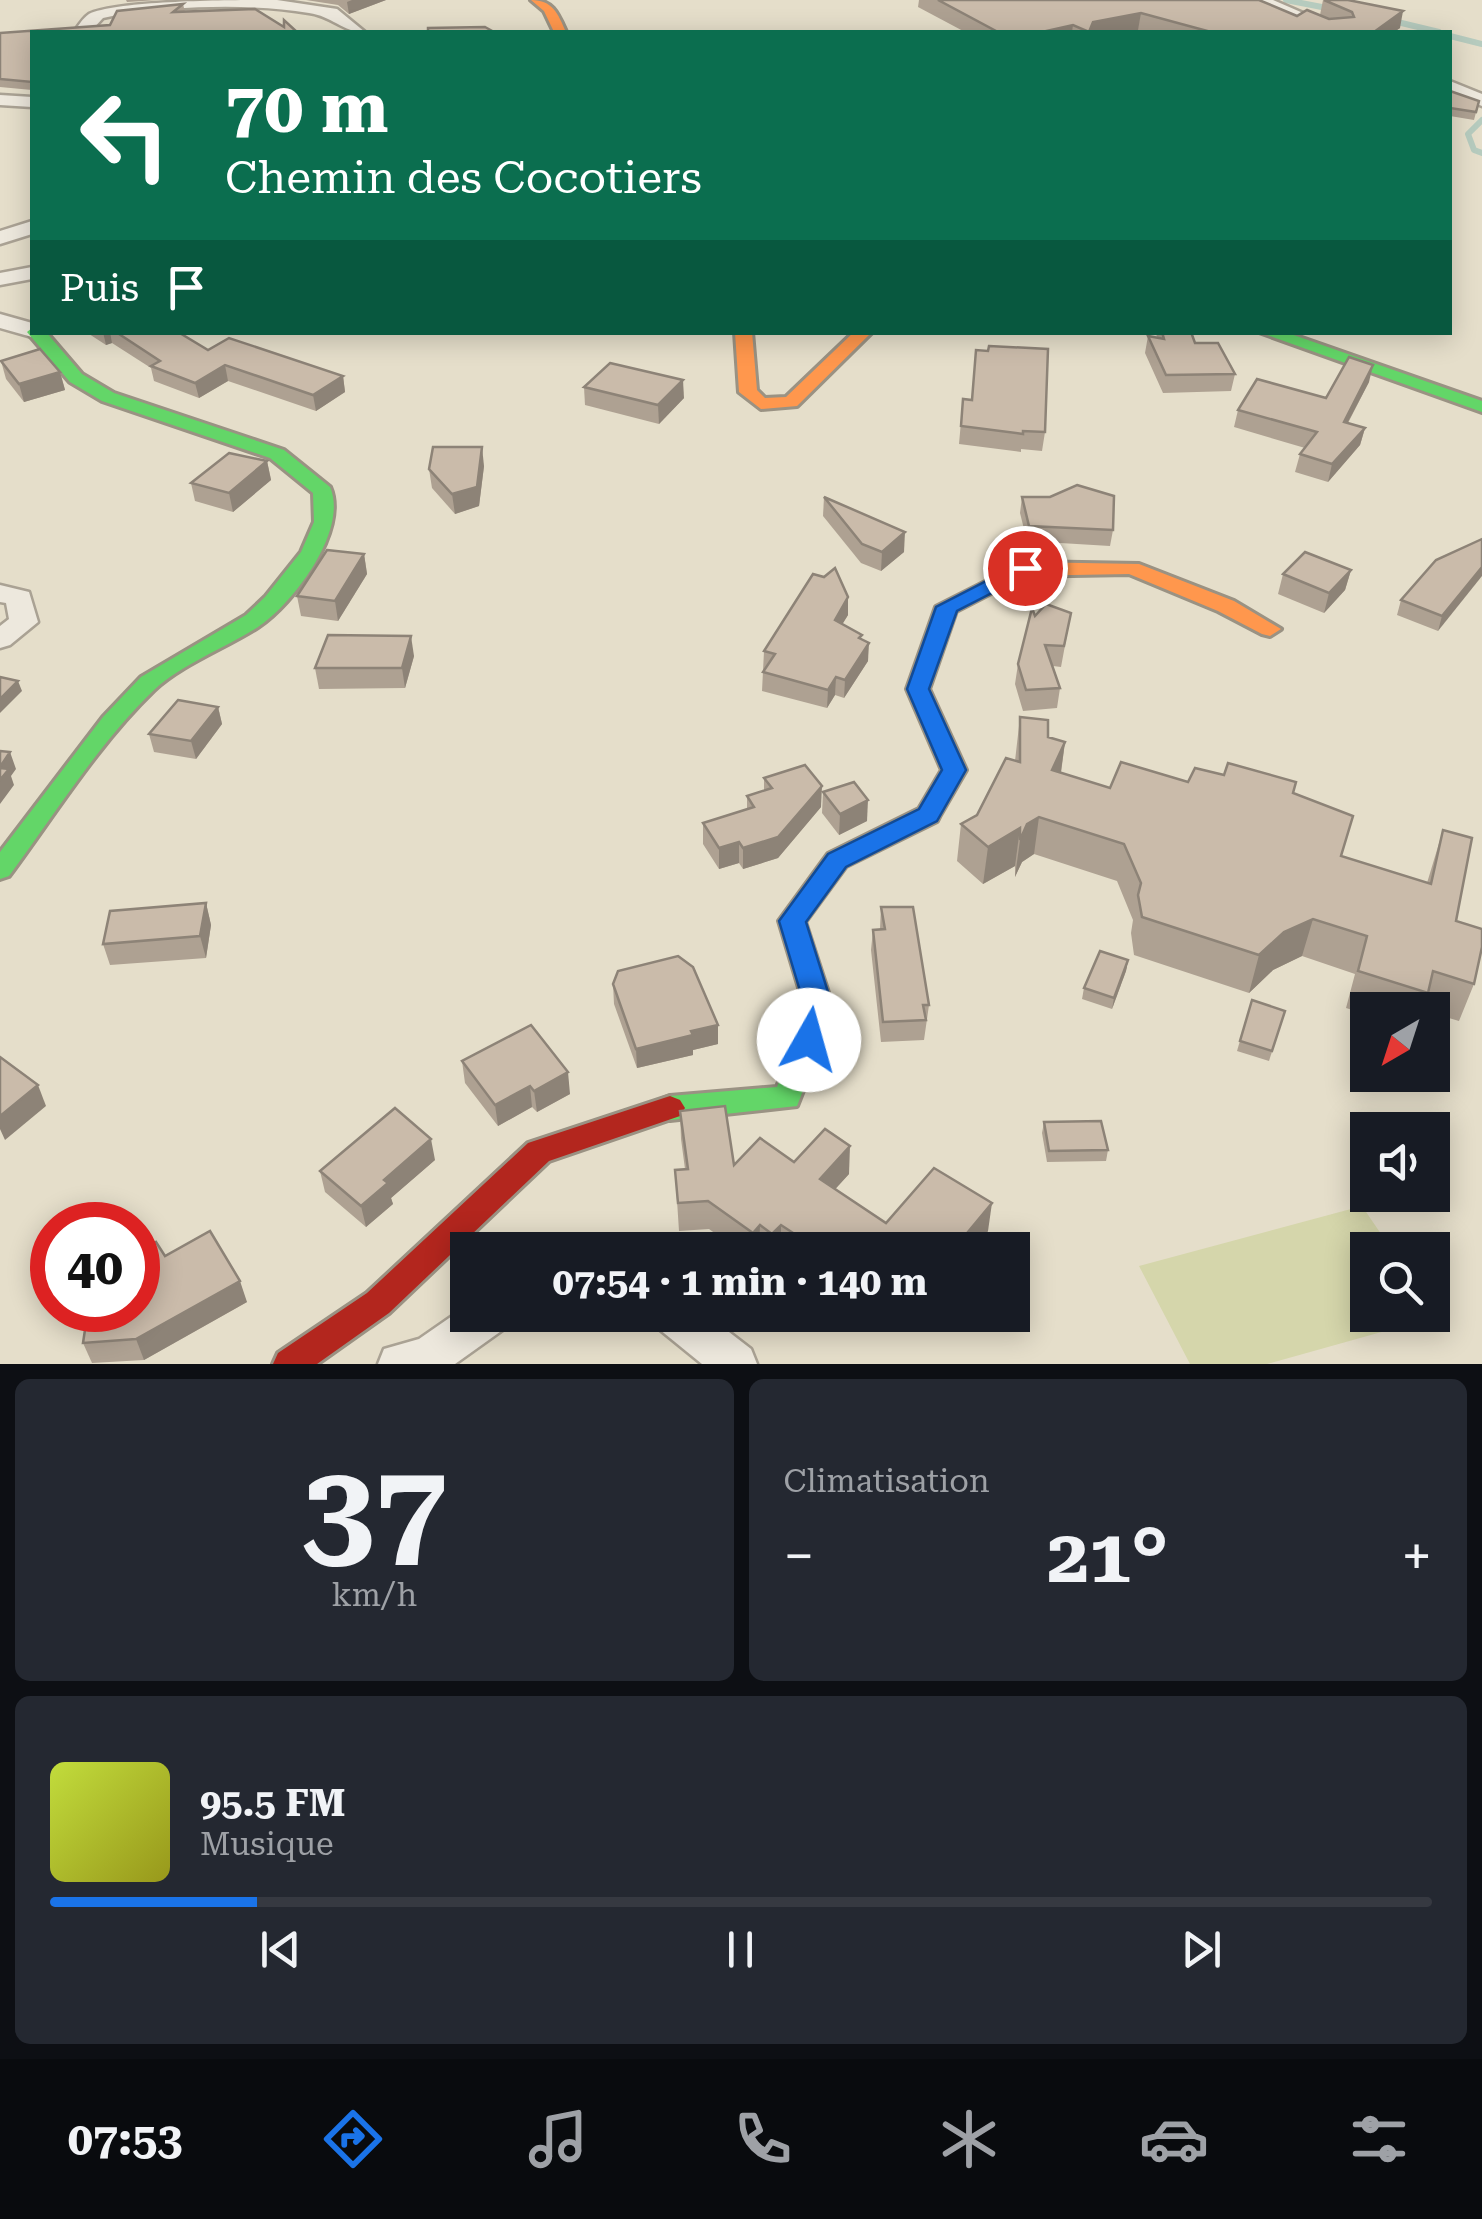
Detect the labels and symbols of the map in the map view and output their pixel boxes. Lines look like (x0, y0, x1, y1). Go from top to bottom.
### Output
pin (983, 526, 1068, 611)
position arrow (757, 988, 861, 1092)
north arrow (1350, 992, 1450, 1092)
speed limit sign: 40 (30, 1202, 160, 1332)

